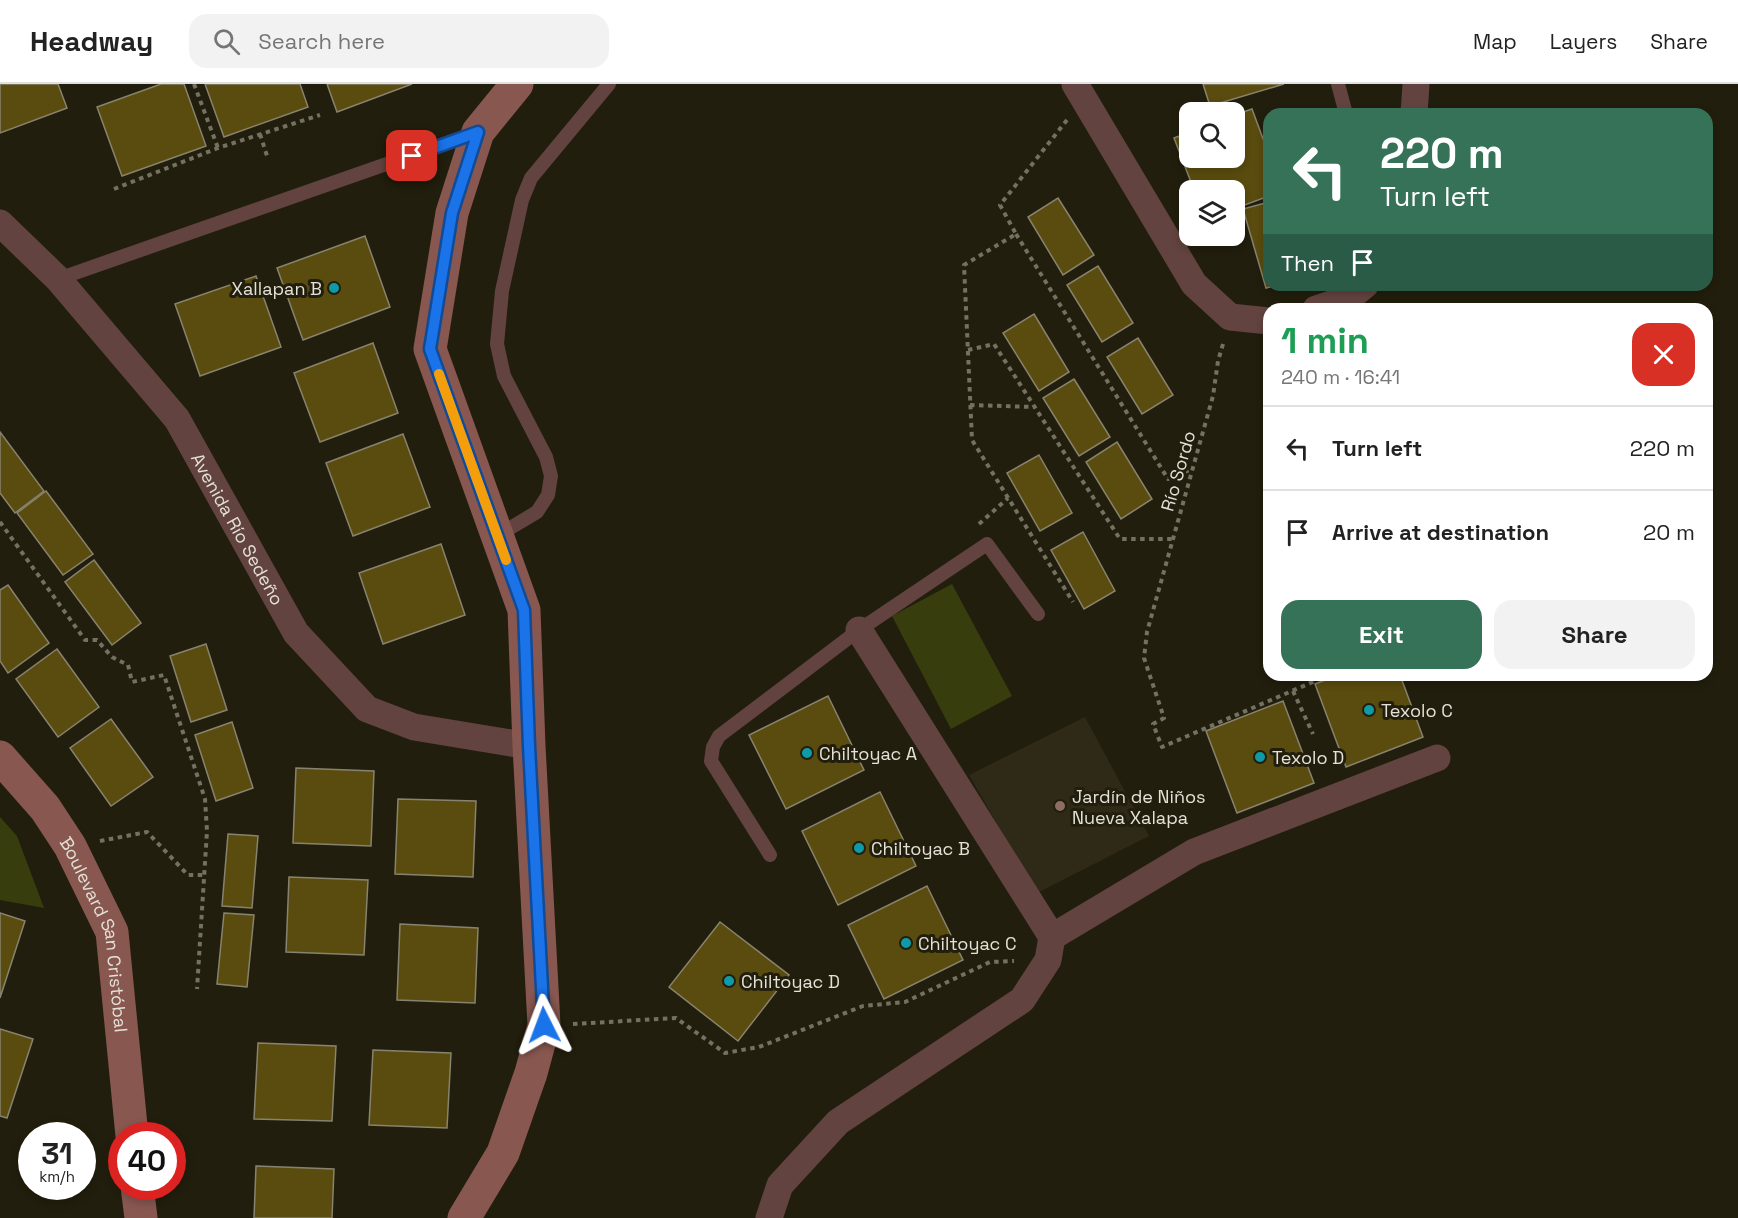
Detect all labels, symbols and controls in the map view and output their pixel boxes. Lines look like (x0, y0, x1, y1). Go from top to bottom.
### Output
search box (189, 14, 609, 68)
text: Headway (30, 23, 153, 59)
icon: search (210, 25, 243, 58)
text: Search here (258, 27, 385, 55)
text: Map (1473, 28, 1517, 55)
text: Layers (1550, 28, 1617, 55)
text: Share (1650, 28, 1708, 55)
map controls (1179, 102, 1245, 246)
button: search (1179, 102, 1245, 168)
text: 220 m (1380, 127, 1504, 180)
pin (386, 130, 437, 181)
icon: left (1281, 132, 1359, 210)
icon: arrive (395, 139, 428, 172)
text: Turn left (1380, 179, 1490, 214)
button: layers (1179, 180, 1245, 246)
icon: arrive (1346, 246, 1379, 279)
text: Then (1281, 249, 1334, 277)
place label: Xallapan B (232, 277, 322, 300)
marker: Xallapan B (327, 281, 341, 295)
text: 1 min (1281, 318, 1369, 364)
button: close (1632, 323, 1695, 386)
text: 240 m · 16:41 (1281, 364, 1400, 390)
street label: Río Sordo (1156, 428, 1200, 514)
icon: left (1281, 432, 1314, 465)
text: Turn left (1332, 434, 1422, 462)
text: 220 m (1630, 434, 1695, 462)
street label: Avenida Río Sedeño (187, 449, 290, 609)
icon: arrive (1281, 516, 1314, 549)
text: Arrive at destination (1332, 518, 1549, 546)
text: 20 m (1643, 518, 1695, 546)
button: Exit (1281, 600, 1482, 669)
button: Share (1494, 600, 1695, 669)
place label: Texolo C (1381, 699, 1453, 722)
marker: Texolo C (1362, 703, 1376, 717)
place label: Chiltoyac A (819, 742, 917, 765)
marker: Chiltoyac A (800, 746, 814, 760)
place label: Texolo D (1272, 746, 1344, 769)
marker: Texolo D (1253, 750, 1267, 764)
place label: Jardín de Niños Nueva Xalapa (1072, 785, 1206, 829)
marker: Jardín de Niños Nueva Xalapa (1053, 799, 1067, 813)
street label: Boulevard San Cristóbal (55, 832, 133, 1033)
place label: Chiltoyac B (871, 837, 970, 860)
marker: Chiltoyac B (852, 841, 866, 855)
place label: Chiltoyac C (918, 932, 1017, 955)
marker: Chiltoyac C (899, 936, 913, 950)
place label: Chiltoyac D (741, 970, 840, 993)
marker: Chiltoyac D (722, 974, 736, 988)
position arrow (512, 993, 576, 1057)
speed limit sign: 40 (108, 1122, 186, 1200)
text: 31 (41, 1134, 73, 1173)
text: km/h (39, 1167, 75, 1186)

